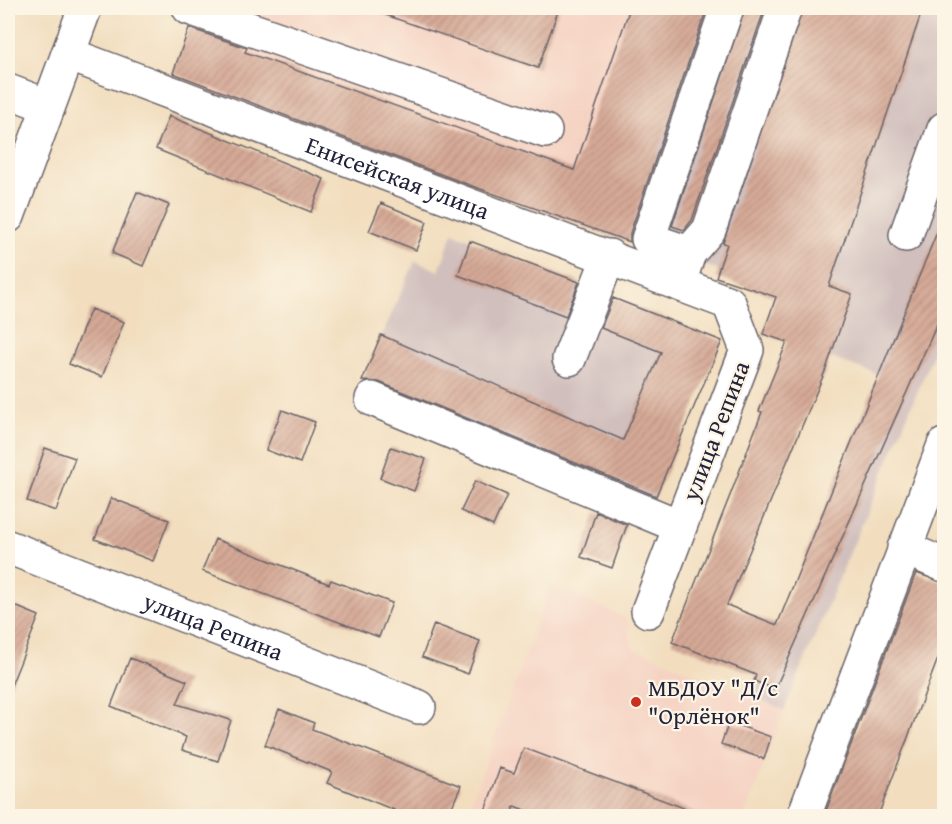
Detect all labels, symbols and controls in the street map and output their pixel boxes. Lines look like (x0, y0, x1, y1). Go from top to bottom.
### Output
street label: Енисейская улица (301, 127, 495, 228)
street label: улица Репина (672, 355, 758, 507)
street label: улица Репина (137, 583, 289, 670)
place label: МБДОУ "Д/с "Орлёнок" (648, 670, 778, 733)
marker: МБДОУ "Д/с "Орлёнок" (629, 695, 643, 709)

